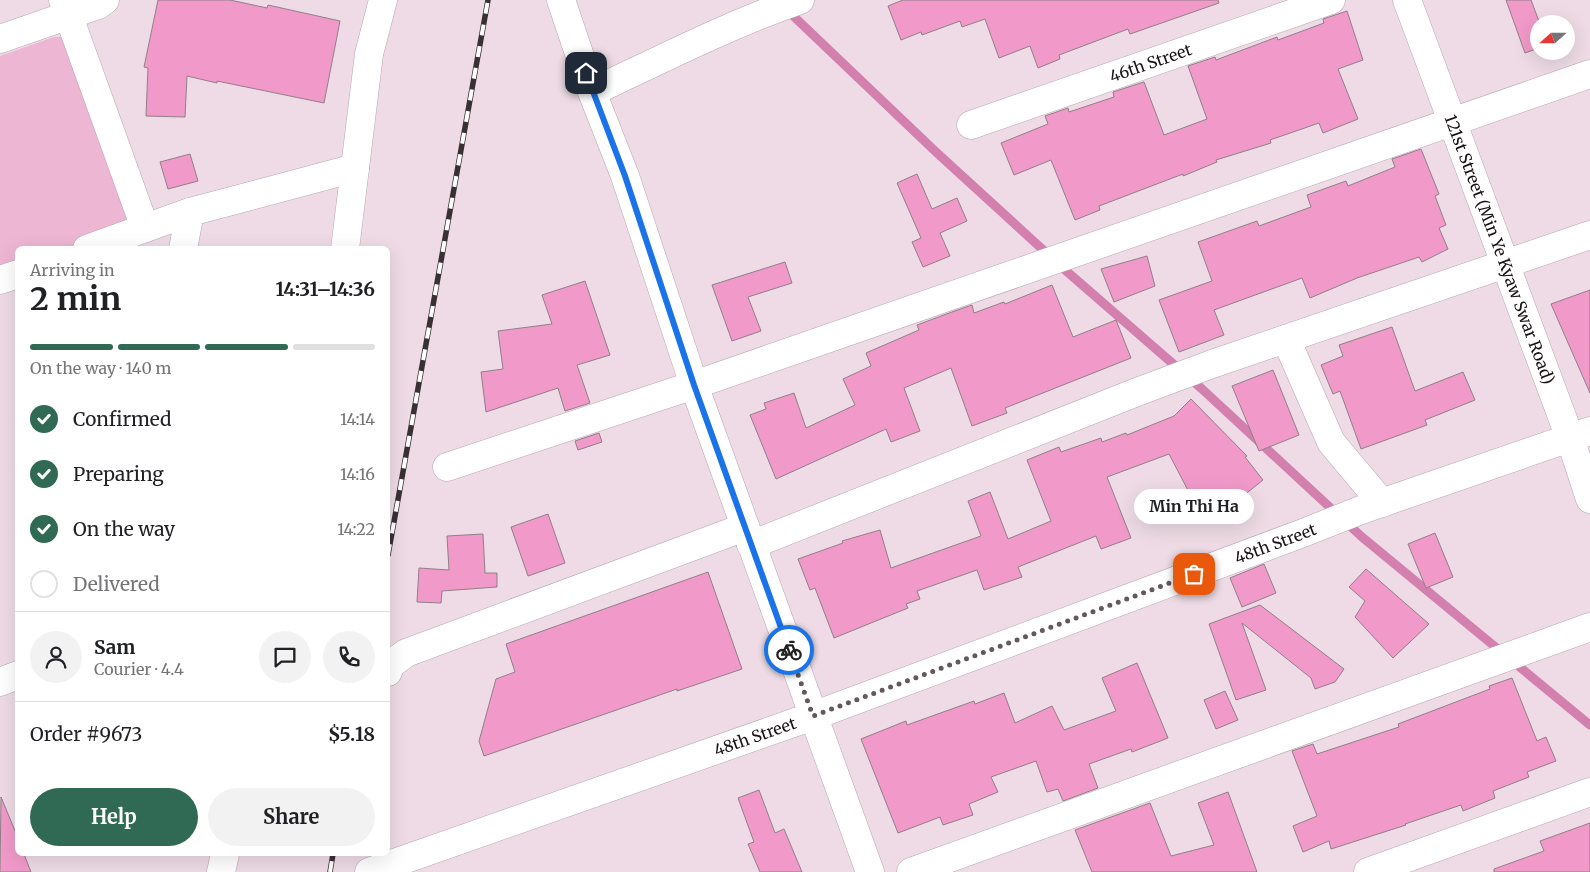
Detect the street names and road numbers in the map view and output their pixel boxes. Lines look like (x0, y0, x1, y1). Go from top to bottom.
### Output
street label: 46th Street (1107, 39, 1195, 86)
street label: 121st Street (Min Ye Kyaw Swar Road) (1441, 112, 1559, 387)
street label: 48th Street (1232, 519, 1320, 568)
street label: 48th Street (711, 713, 799, 760)

